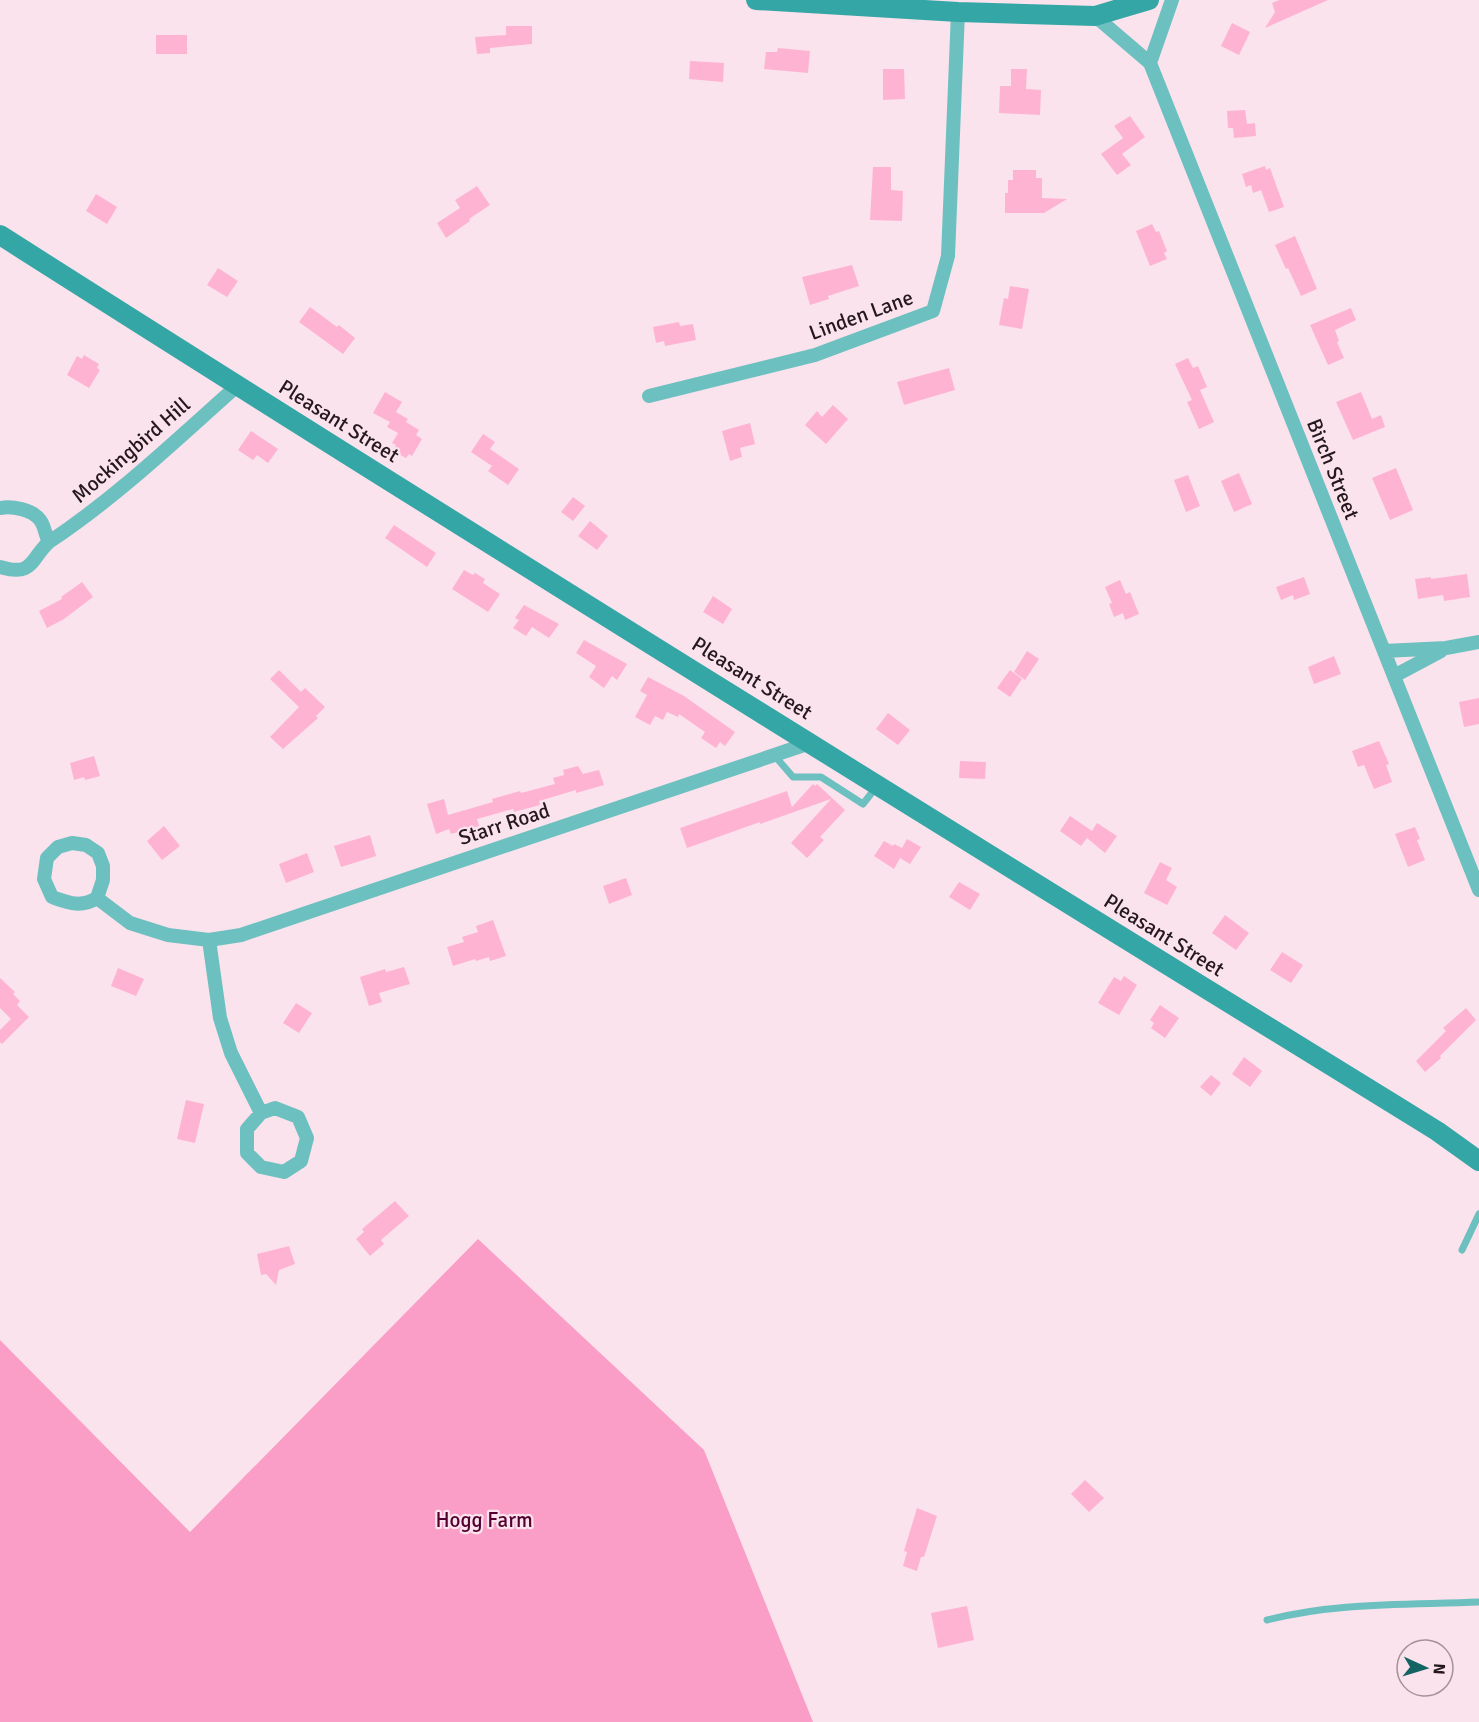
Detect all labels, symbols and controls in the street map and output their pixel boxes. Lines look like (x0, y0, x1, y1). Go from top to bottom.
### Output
street label: Linden Lane (805, 284, 917, 346)
street label: Pleasant Street (274, 374, 404, 468)
street label: Mockingbird Hill (66, 391, 196, 509)
street label: Birch Street (1301, 415, 1365, 523)
street label: Pleasant Street (687, 631, 817, 725)
street label: Starr Road (455, 797, 553, 851)
street label: Pleasant Street (1099, 888, 1229, 982)
park label: Hogg Farm (435, 1507, 533, 1533)
north arrow (1395, 1638, 1455, 1698)
text: N (1429, 1663, 1449, 1675)

